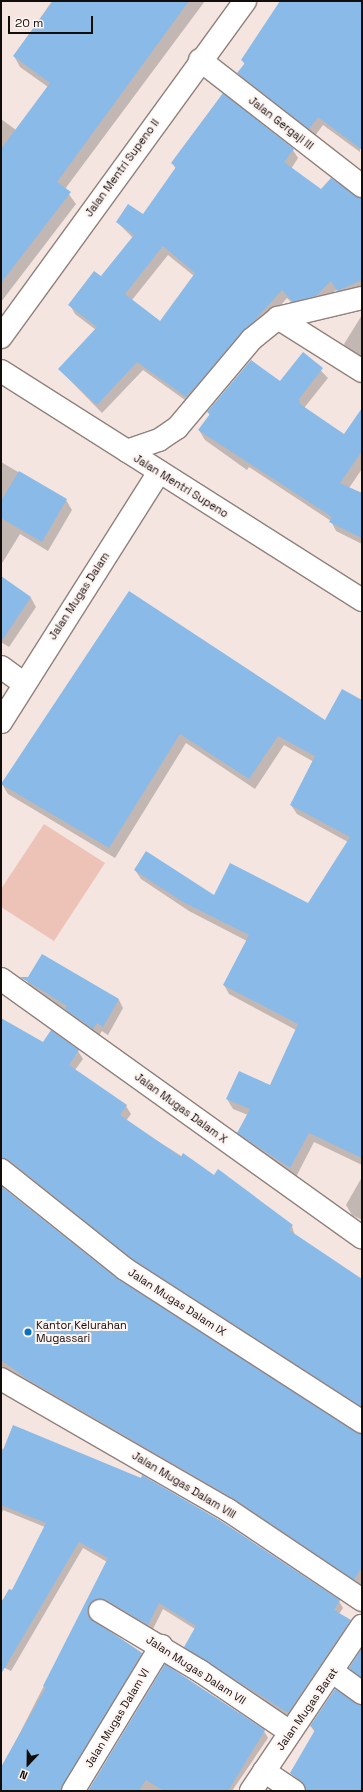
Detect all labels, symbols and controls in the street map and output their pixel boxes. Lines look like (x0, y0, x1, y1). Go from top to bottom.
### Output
scale bar (10, 8, 95, 34)
text: 20 m (15, 15, 43, 31)
street label: Jalan Gergaji III (246, 94, 316, 152)
street label: Jalan Mentri Supeno II (82, 117, 162, 219)
street label: Jalan Mentri Supeno (131, 451, 231, 521)
street label: Jalan Mugas Dalam (46, 550, 112, 642)
street label: Jalan Mugas Dalam X (132, 1070, 230, 1146)
street label: Jalan Mugas Dalam IX (126, 1265, 228, 1339)
place label: Kantor Kelurahan Mugassari (36, 1319, 127, 1345)
marker: Kantor Kelurahan Mugassari (23, 1327, 33, 1337)
street label: Jalan Mugas Dalam VIII (130, 1449, 238, 1521)
street label: Jalan Mugas Dalam VII (144, 1633, 248, 1707)
street label: Jalan Mugas Barat (273, 1665, 341, 1753)
street label: Jalan Mugas Dalam VI (82, 1666, 152, 1770)
north arrow (8, 1744, 48, 1784)
text: N (17, 1767, 30, 1783)

